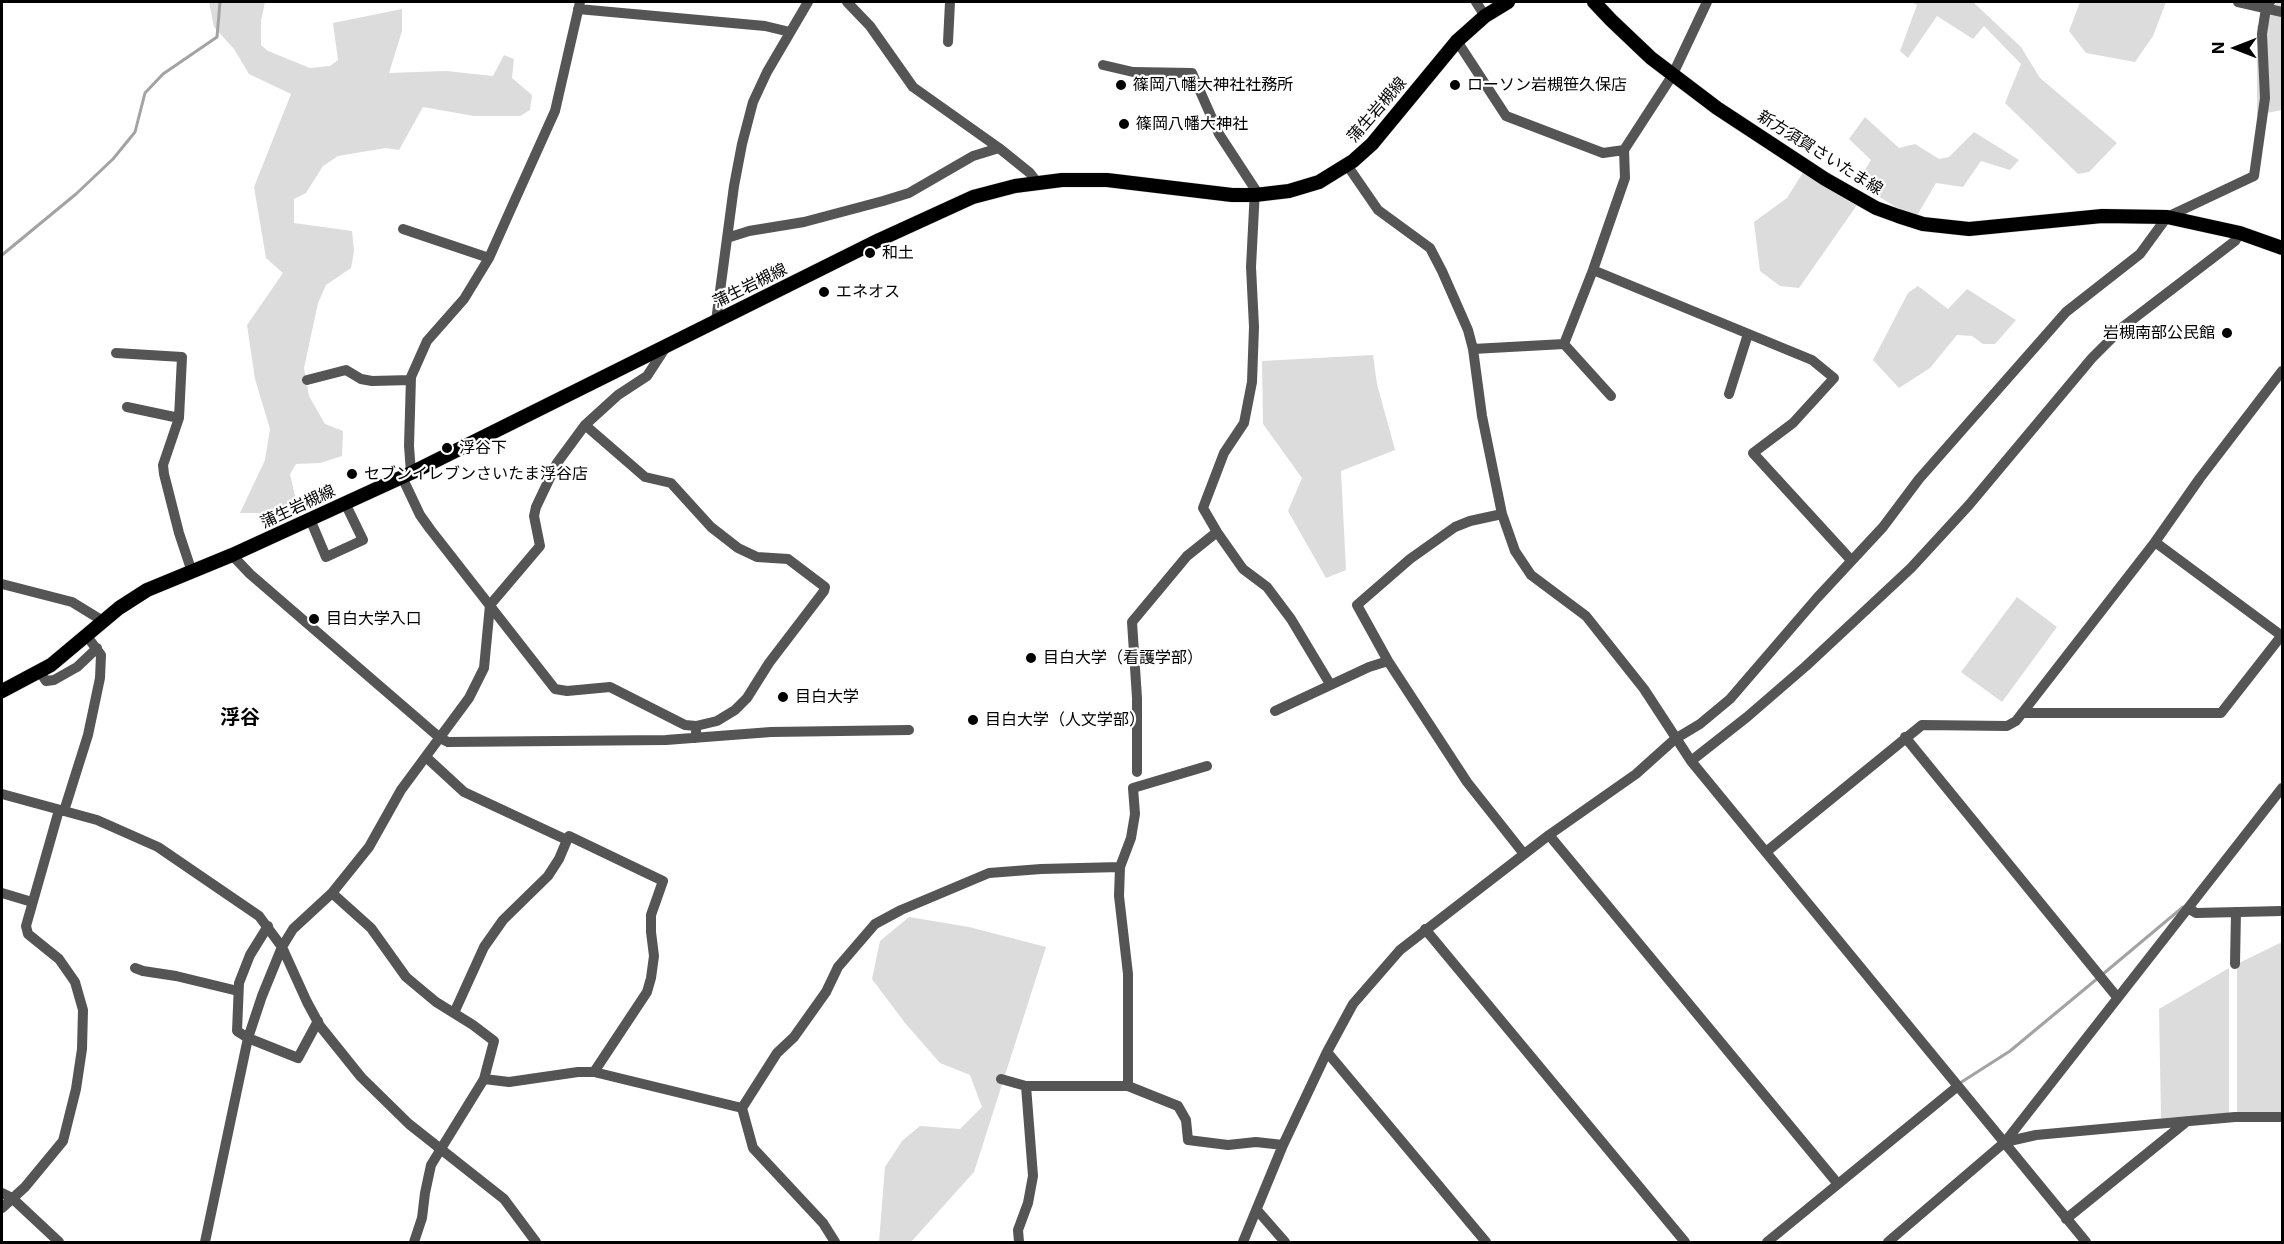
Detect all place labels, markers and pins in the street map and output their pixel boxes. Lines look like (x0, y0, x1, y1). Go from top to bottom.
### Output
place label: 篠岡八幡大神社社務所 (1133, 75, 1293, 95)
place label: ローソン岩槻笹久保店 (1467, 75, 1627, 95)
marker: 篠岡八幡大神社社務所 (1114, 78, 1128, 92)
marker: ローソン岩槻笹久保店 (1448, 78, 1462, 92)
place label: 篠岡八幡大神社 (1136, 114, 1248, 134)
marker: 篠岡八幡大神社 (1117, 117, 1131, 131)
place label: 和土 (882, 243, 914, 263)
marker: 和土 (863, 246, 877, 260)
place label: エネオス (836, 282, 900, 302)
marker: エネオス (817, 285, 831, 299)
place label: 岩槻南部公民館 (2103, 323, 2215, 343)
marker: 岩槻南部公民館 (2220, 326, 2234, 340)
place label: 浮谷下 (459, 438, 507, 458)
marker: 浮谷下 (440, 441, 454, 455)
place label: セブンイレブンさいたま浮谷店 (364, 464, 588, 484)
marker: セブンイレブンさいたま浮谷店 (345, 467, 359, 481)
place label: 目白大学入口 (326, 609, 422, 629)
marker: 目白大学入口 (307, 612, 321, 626)
place label: 目白大学（看護学部） (1043, 648, 1203, 668)
marker: 目白大学（看護学部） (1024, 651, 1038, 665)
place label: 目白大学 (795, 687, 859, 707)
marker: 目白大学 (776, 690, 790, 704)
place label: 目白大学（人文学部） (985, 710, 1145, 730)
marker: 目白大学（人文学部） (966, 713, 980, 727)

